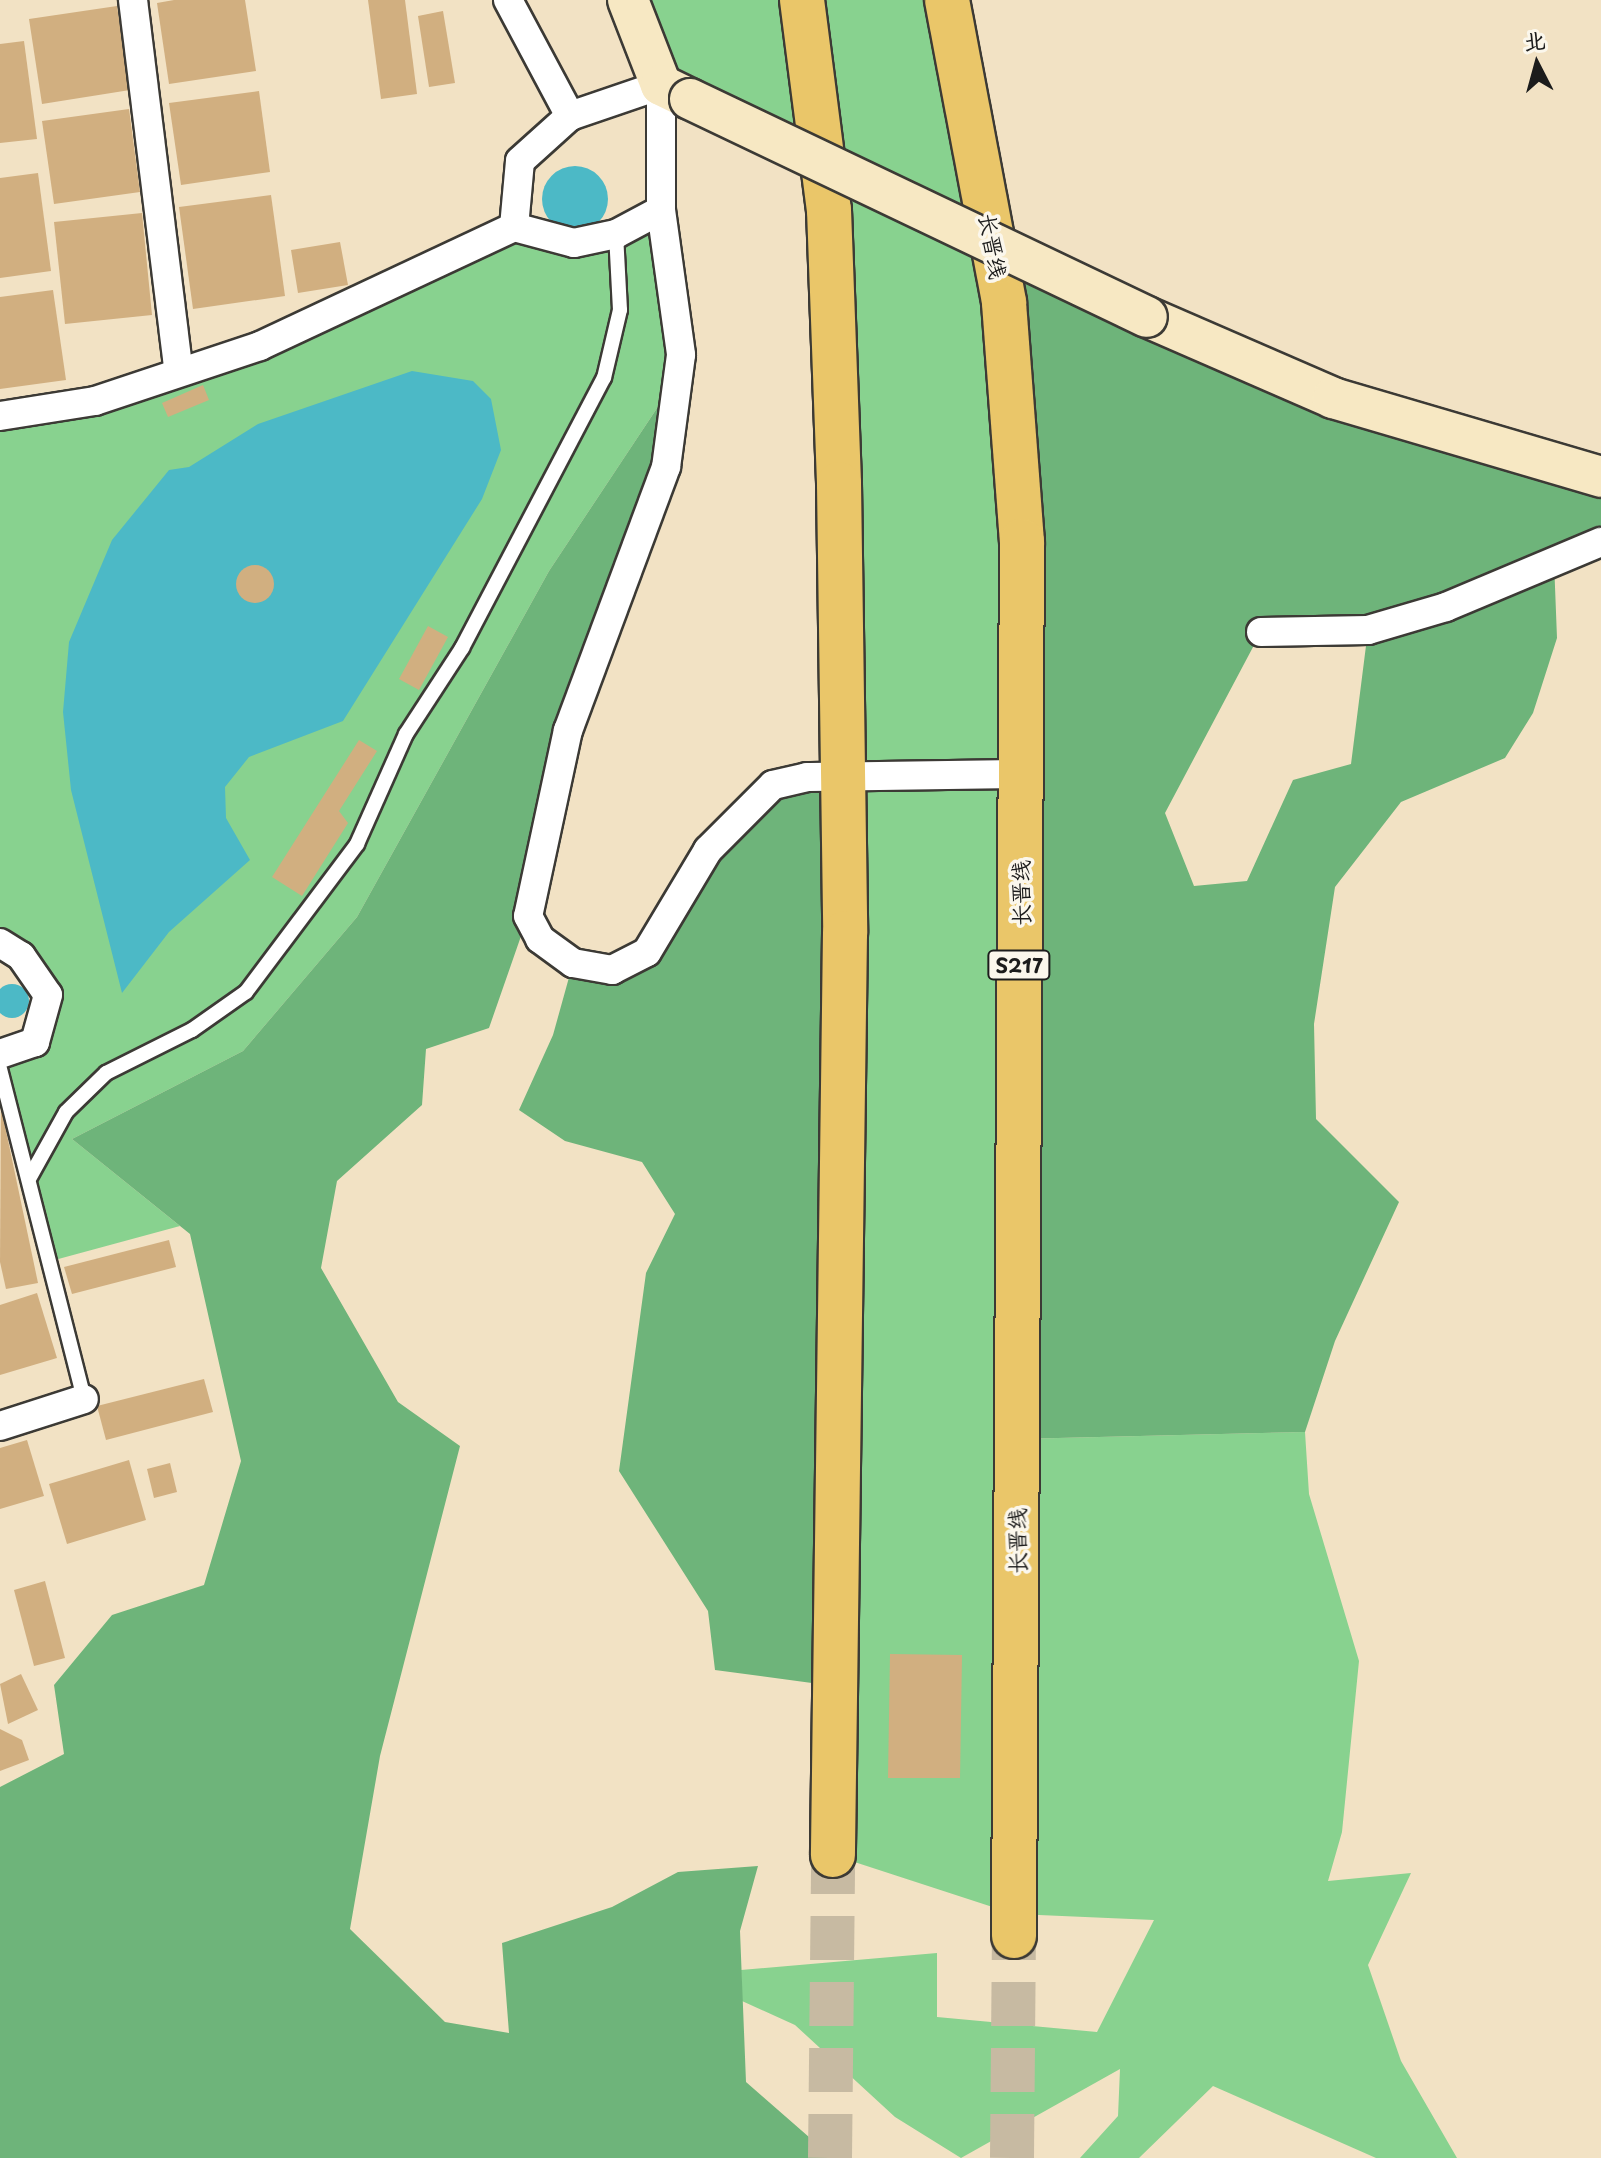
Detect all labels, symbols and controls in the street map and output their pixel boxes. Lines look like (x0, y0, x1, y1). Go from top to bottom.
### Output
text: 北 (1522, 22, 1547, 57)
north arrow (1497, 24, 1577, 104)
street label: 长晋线 (975, 211, 1013, 281)
street label: 长晋线 (1007, 860, 1033, 926)
road number: S217 (987, 949, 1051, 981)
street label: 长晋线 (1003, 1508, 1029, 1574)

